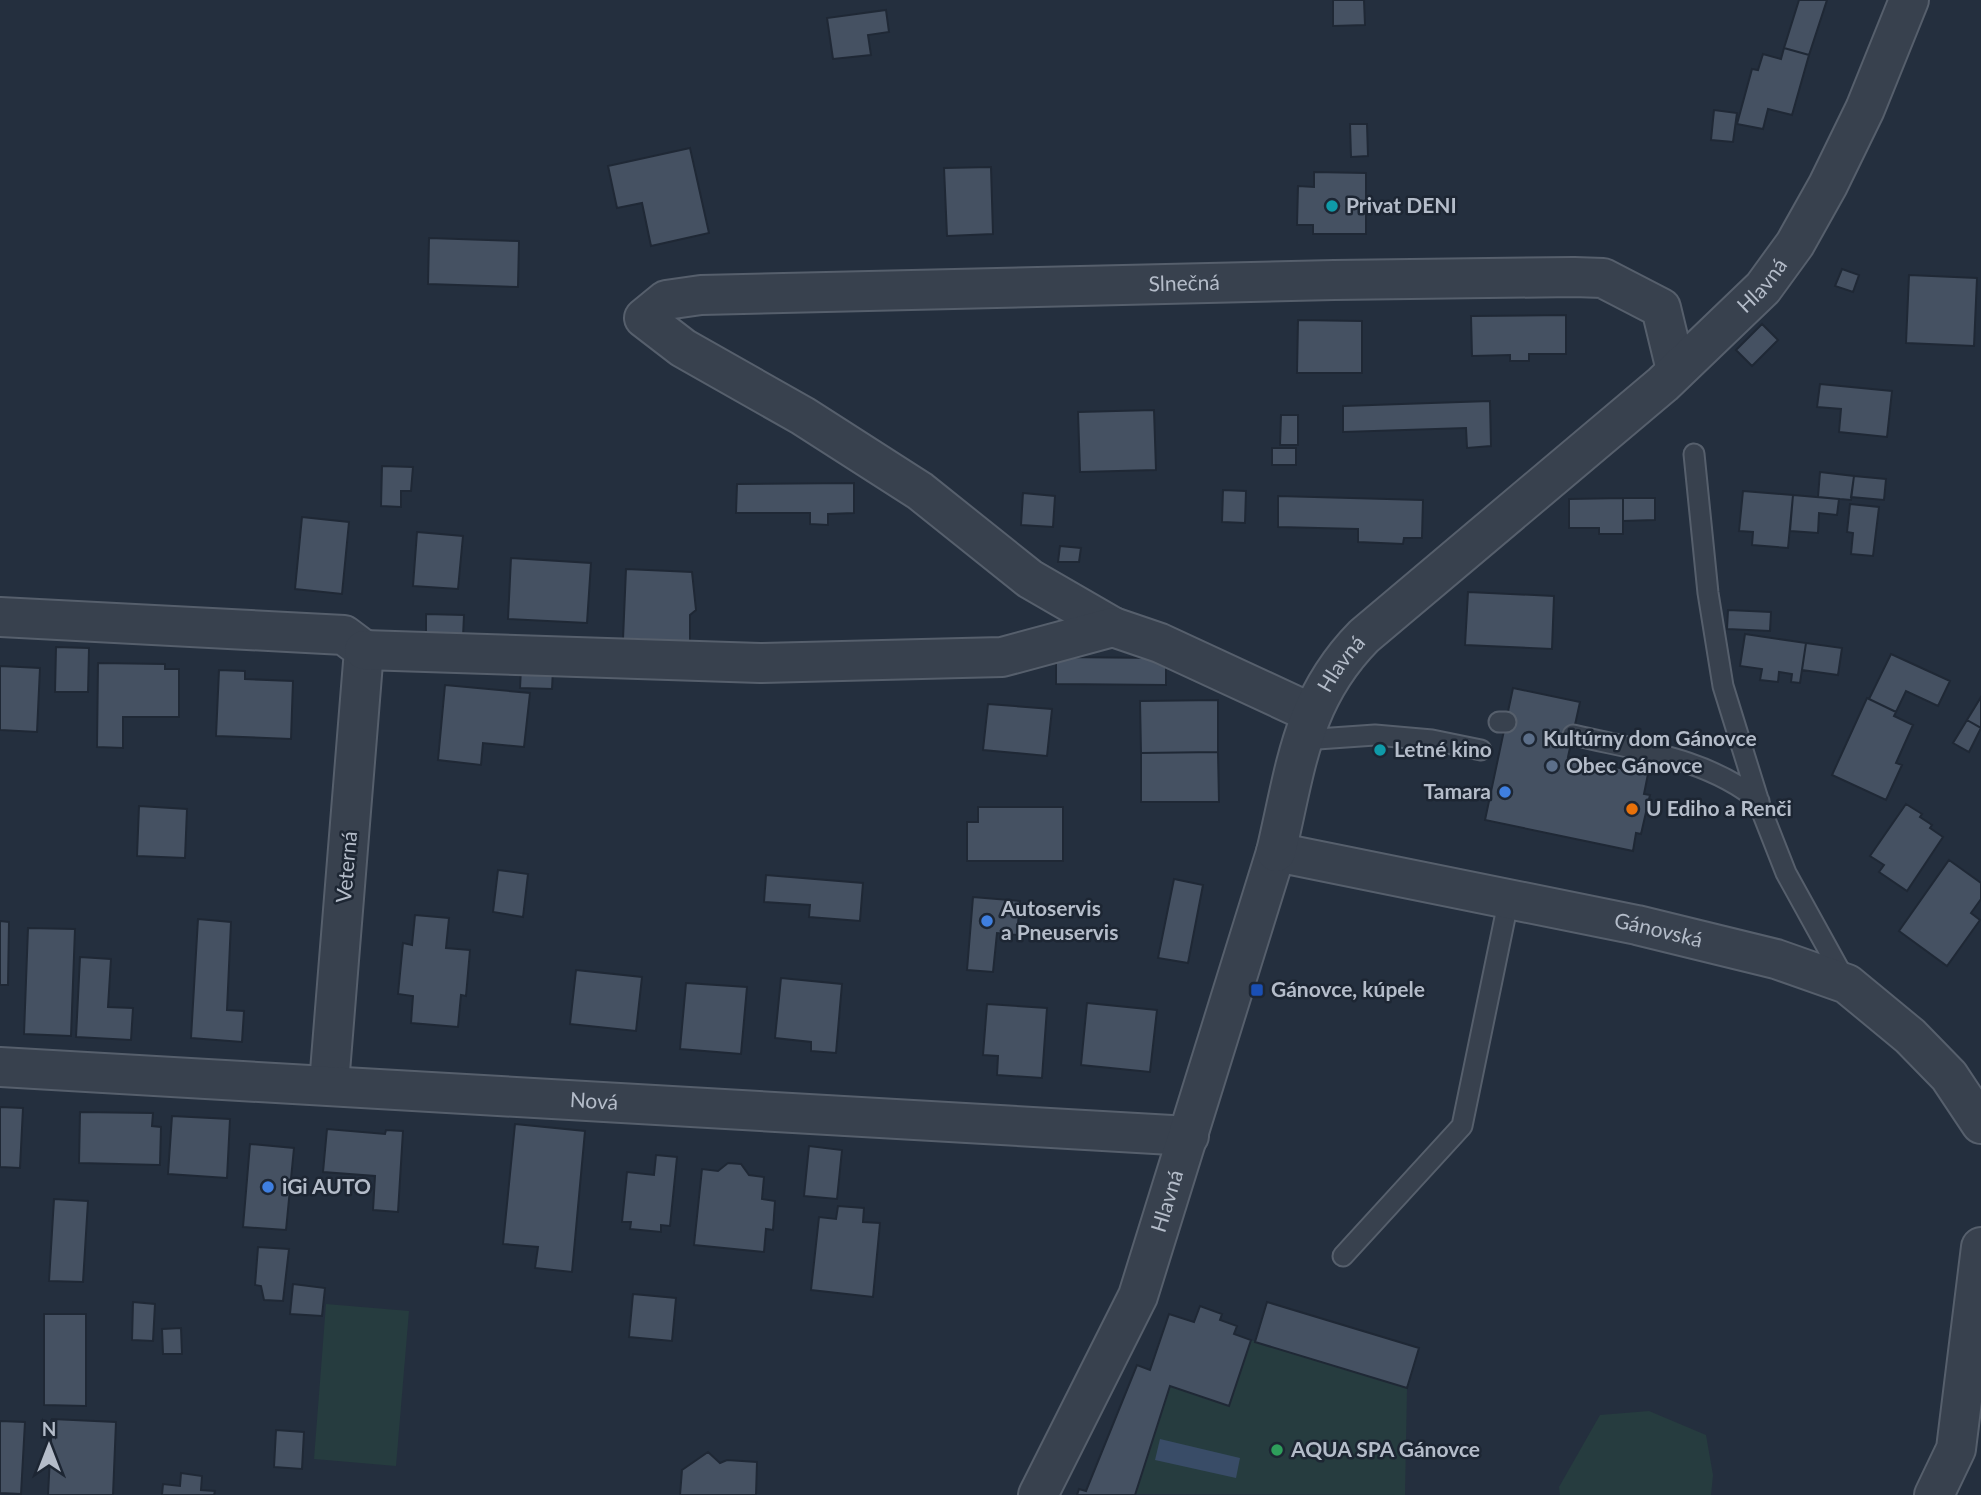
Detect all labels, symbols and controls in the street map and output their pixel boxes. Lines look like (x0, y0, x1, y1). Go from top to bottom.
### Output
place label: Privat DENI (1346, 192, 1457, 217)
marker: Privat DENI (1324, 198, 1340, 214)
street label: Hlavná (1731, 253, 1791, 317)
street label: Slnečná (1148, 269, 1220, 295)
street label: Hlavná (1311, 629, 1369, 696)
place label: Kultúrny dom Gánovce (1543, 725, 1757, 750)
marker: Kultúrny dom Gánovce (1521, 731, 1537, 747)
place label: Letné kino (1394, 736, 1492, 761)
marker: Letné kino (1372, 742, 1388, 758)
place label: Obec Gánovce (1566, 752, 1703, 777)
marker: Obec Gánovce (1544, 758, 1560, 774)
place label: Tamara (1423, 778, 1491, 803)
marker: Tamara (1497, 784, 1513, 800)
place label: U Ediho a Renči (1646, 795, 1792, 820)
marker: U Ediho a Renči (1624, 801, 1640, 817)
street label: Veterná (330, 830, 361, 904)
place label: Autoservis a Pneuservis (1000, 895, 1118, 944)
street label: Gánovská (1612, 907, 1705, 952)
marker: Autoservis a Pneuservis (979, 913, 995, 929)
place label: Gánovce, kúpele (1271, 976, 1425, 1001)
marker: Gánovce, kúpele (1249, 982, 1265, 998)
street label: Nová (569, 1086, 619, 1114)
street label: Hlavná (1145, 1166, 1187, 1235)
place label: iGi AUTO (282, 1173, 371, 1198)
marker: iGi AUTO (260, 1179, 276, 1195)
north arrow (14, 1411, 84, 1481)
text: N (42, 1417, 56, 1440)
place label: AQUA SPA Gánovce (1290, 1436, 1480, 1461)
marker: AQUA SPA Gánovce (1269, 1442, 1285, 1458)

